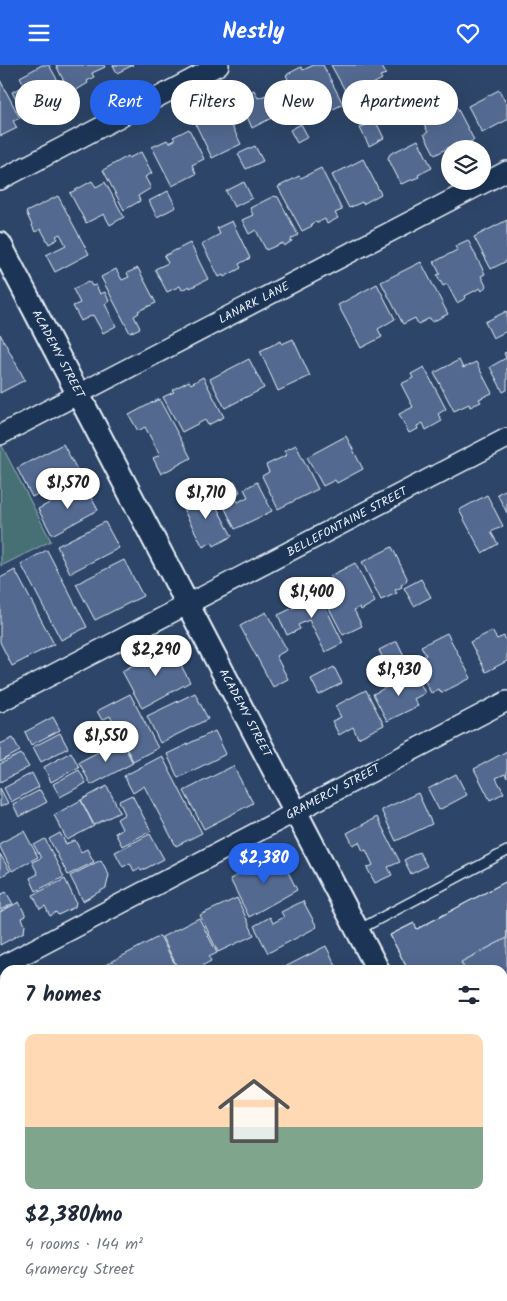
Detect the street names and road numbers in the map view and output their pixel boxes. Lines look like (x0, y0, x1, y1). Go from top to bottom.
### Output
street label: LANARK LANE (215, 277, 294, 329)
street label: ACADEMY STREET (27, 306, 90, 403)
street label: BELLEFONTAINE STREET (283, 481, 412, 562)
street label: ACADEMY STREET (214, 665, 277, 762)
street label: GRAMERCY STREET (282, 758, 385, 825)

